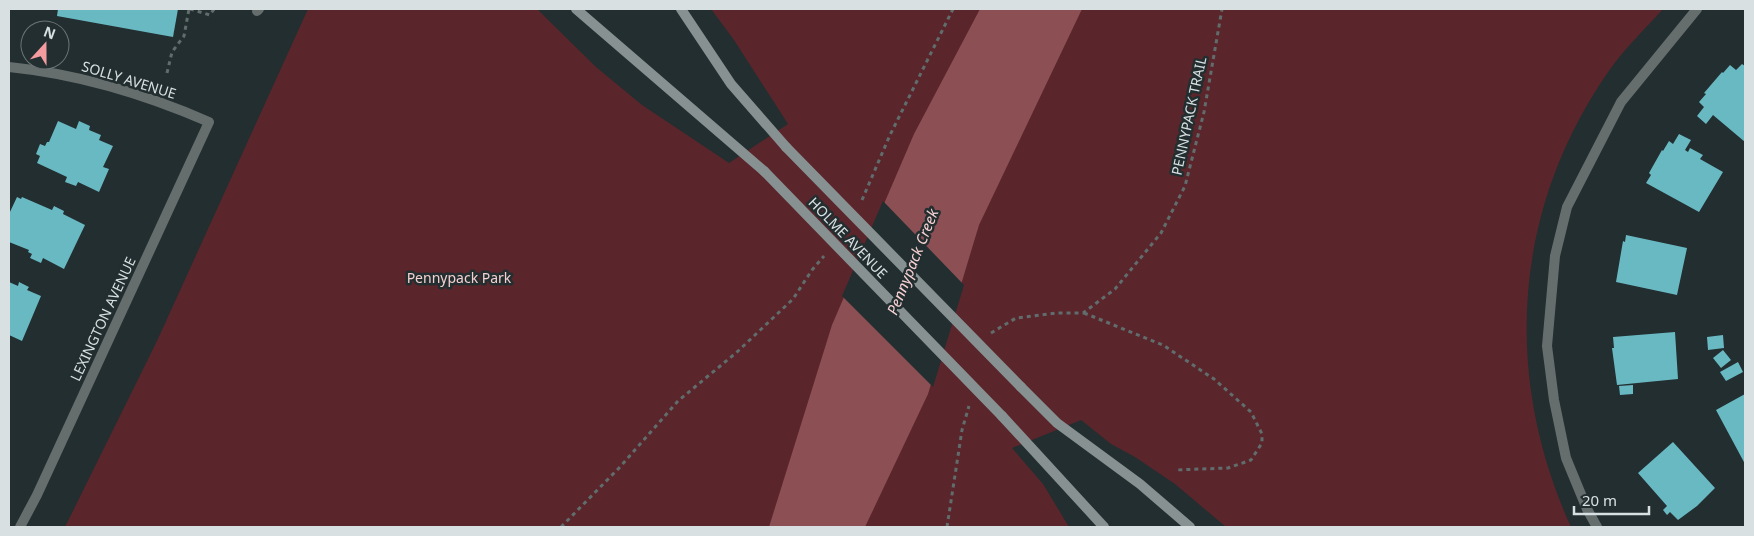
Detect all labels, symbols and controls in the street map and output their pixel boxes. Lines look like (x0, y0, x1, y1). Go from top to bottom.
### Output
north arrow (20, 20, 70, 70)
text: N (41, 21, 59, 43)
street label: PENNYPACK TRAIL (1167, 55, 1210, 177)
street label: SOLLY AVENUE (80, 56, 179, 103)
street label: HOLME AVENUE (805, 193, 892, 282)
water label: Pennypack Creek (882, 205, 943, 318)
street label: LEXINGTON AVENUE (65, 254, 140, 384)
park label: Pennypack Park (407, 268, 512, 287)
scale bar (1574, 484, 1649, 516)
text: 20 m (1582, 490, 1617, 510)

